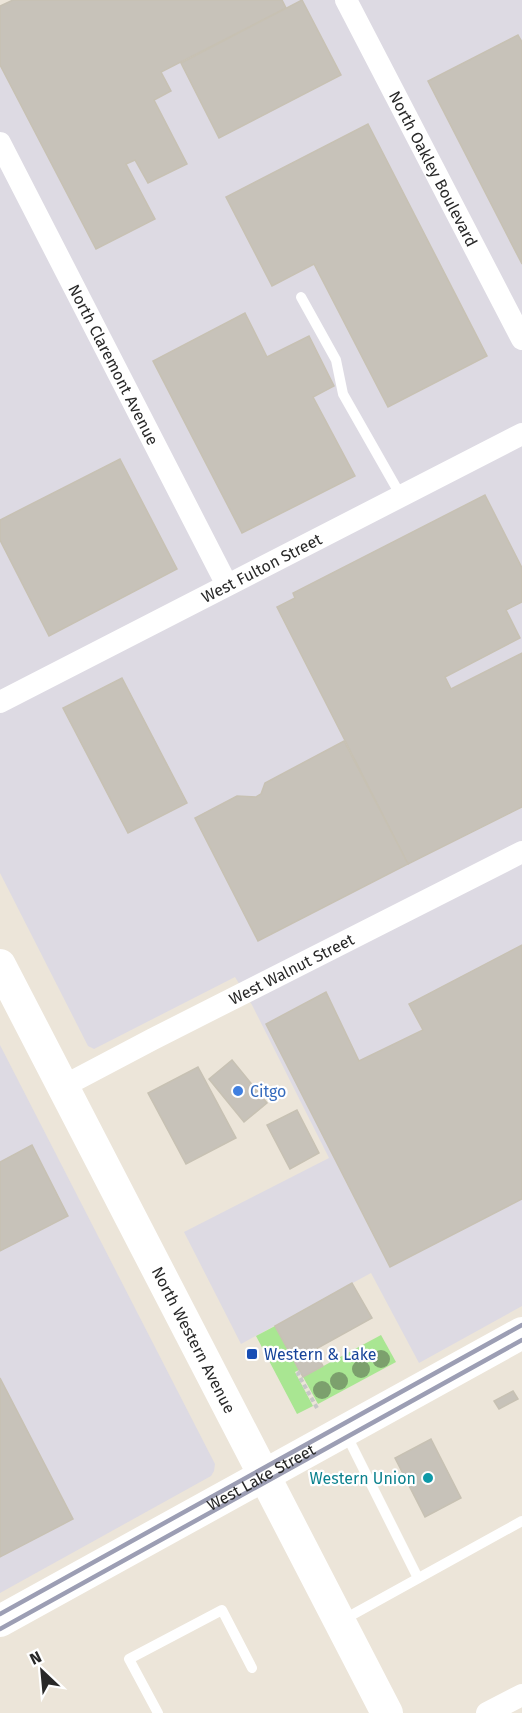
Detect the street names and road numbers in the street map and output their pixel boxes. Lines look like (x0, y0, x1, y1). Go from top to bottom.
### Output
street label: North Oakley Boulevard (385, 88, 482, 250)
street label: North Claremont Avenue (65, 281, 163, 448)
street label: West Fulton Street (198, 529, 325, 606)
street label: West Walnut Street (226, 929, 357, 1008)
street label: North Western Avenue (148, 1263, 240, 1416)
street label: West Lake Street (204, 1440, 318, 1514)

